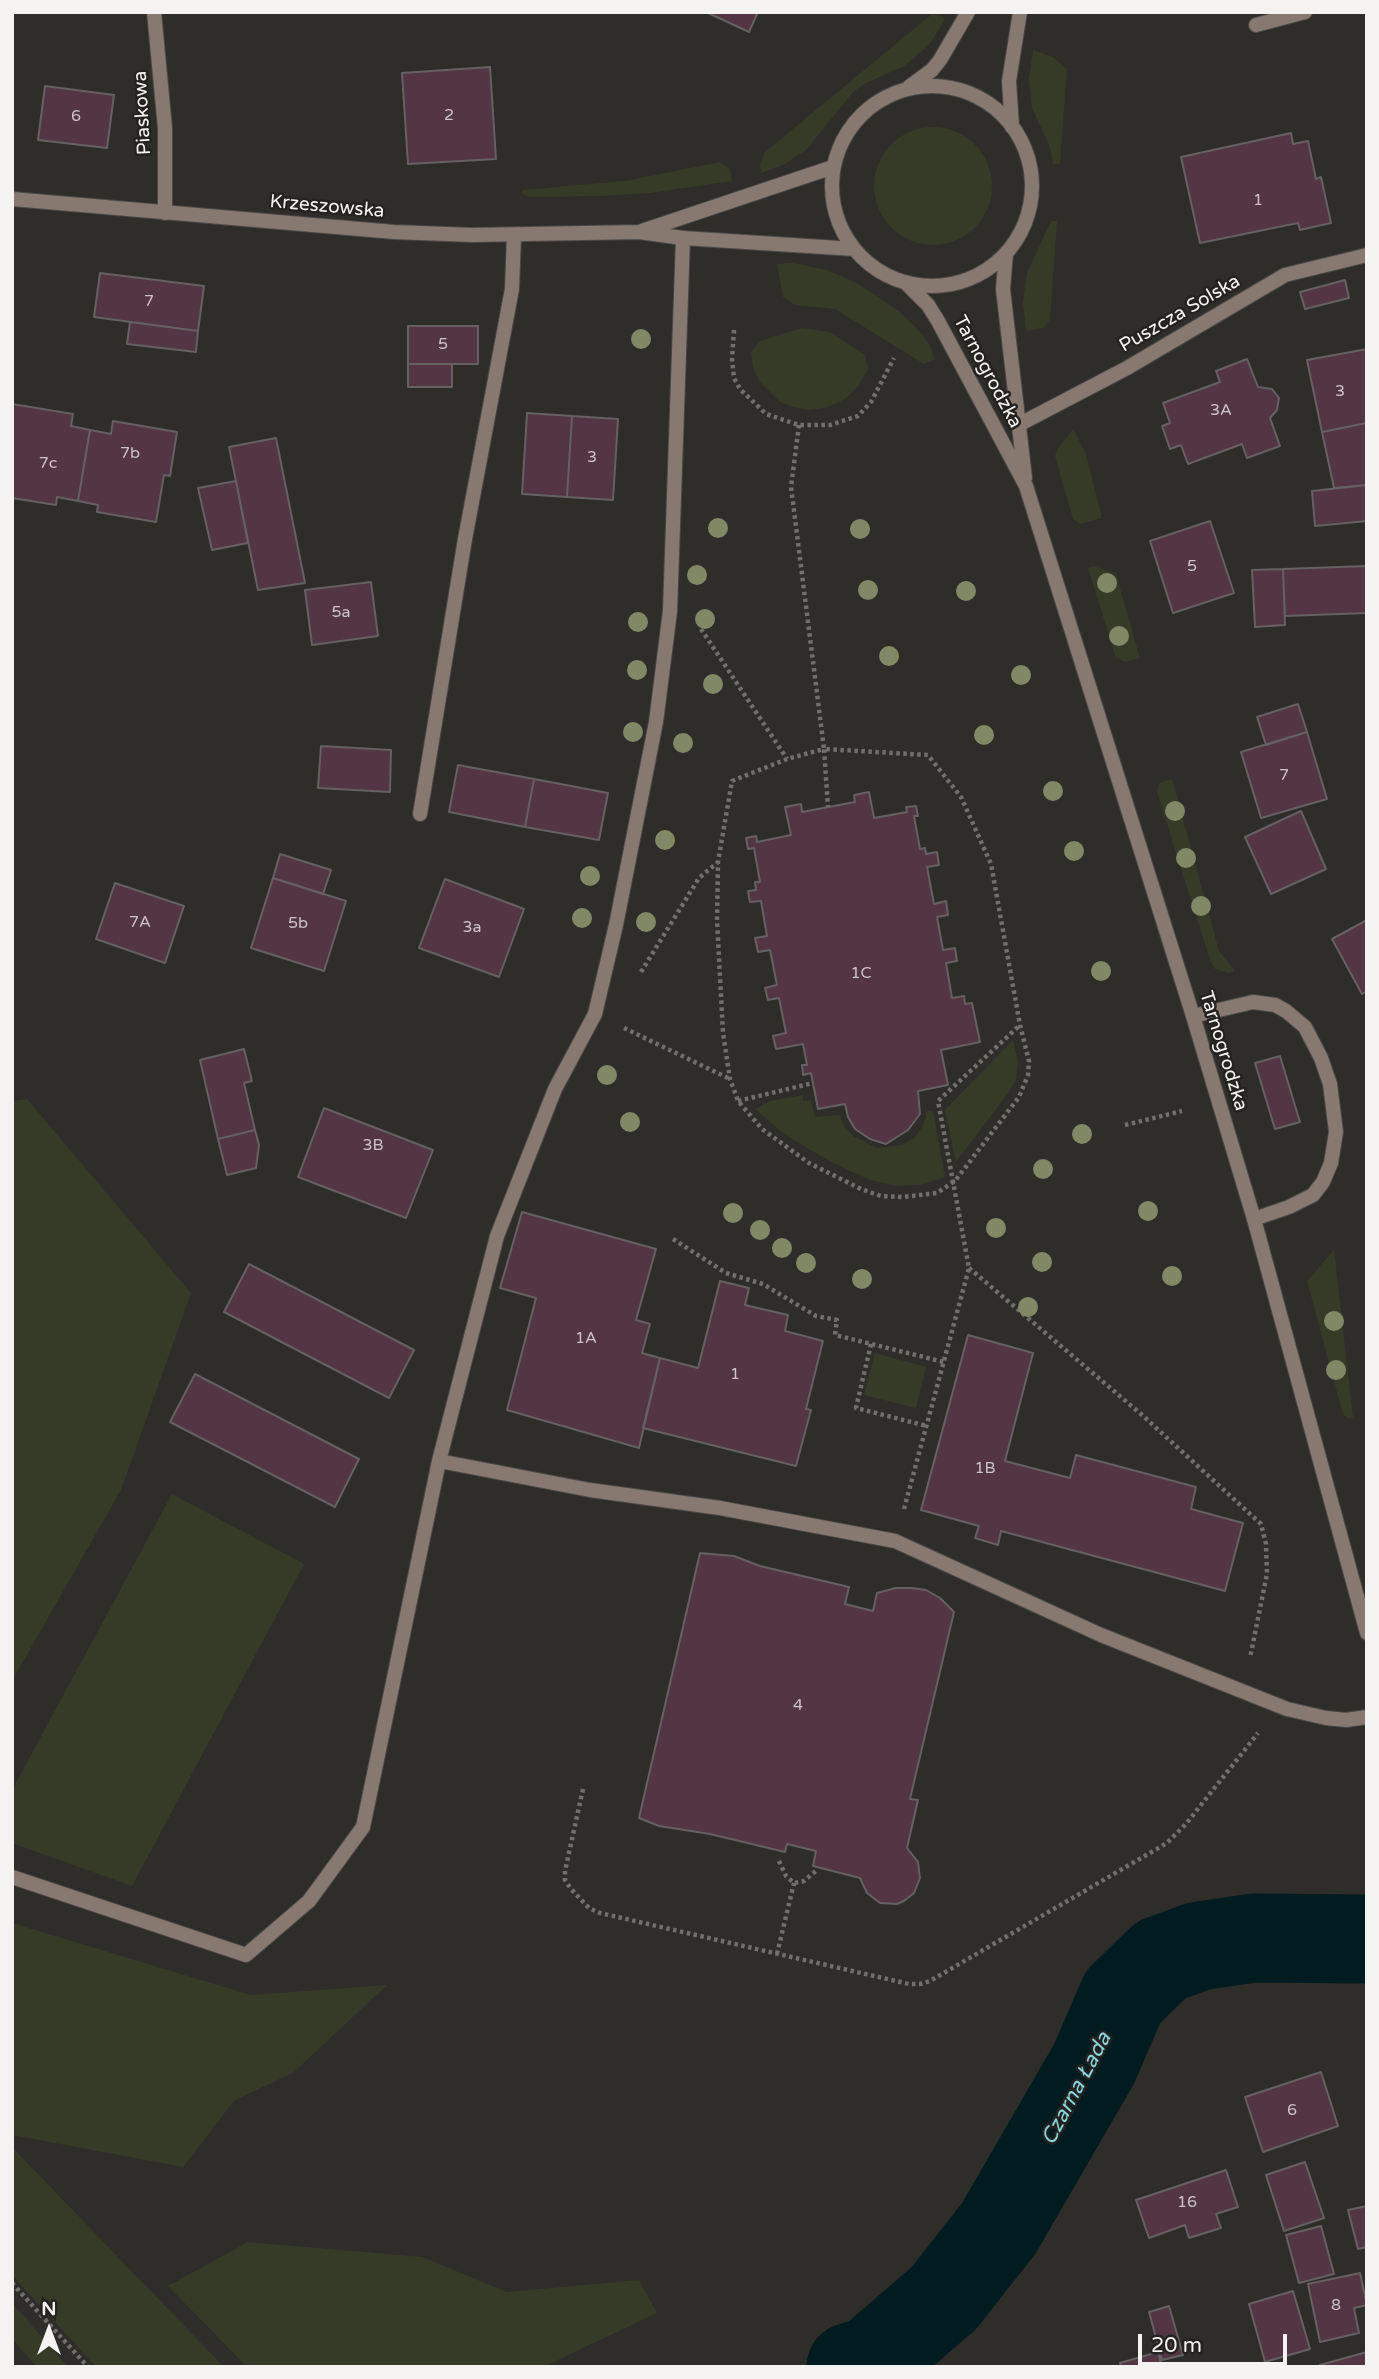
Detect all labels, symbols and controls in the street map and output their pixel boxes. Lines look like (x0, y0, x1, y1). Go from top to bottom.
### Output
street label: Piaskowa (129, 70, 157, 156)
house number: 2 (444, 106, 454, 126)
house number: 6 (71, 107, 81, 127)
street label: Krzeszowska (269, 191, 385, 223)
house number: 1 (1253, 191, 1263, 211)
street label: Puszcza Solska (1115, 270, 1245, 358)
house number: 7 (144, 292, 154, 312)
street label: Tarnogrodzka (948, 312, 1026, 432)
house number: 5 (438, 335, 448, 355)
house number: 3 (1335, 382, 1345, 402)
house number: 3A (1210, 401, 1232, 421)
house number: 7b (120, 444, 140, 464)
house number: 3 (587, 448, 597, 468)
house number: 7c (39, 454, 57, 474)
house number: 5 (1187, 557, 1197, 577)
house number: 5a (331, 603, 351, 623)
house number: 7 (1279, 766, 1289, 786)
house number: 7A (129, 913, 151, 933)
house number: 5b (288, 914, 308, 934)
house number: 3a (462, 918, 482, 938)
house number: 1C (850, 964, 872, 984)
street label: Tarnogrodzka (1194, 988, 1252, 1114)
house number: 3B (362, 1136, 384, 1156)
house number: 1A (575, 1329, 597, 1349)
house number: 1 (730, 1365, 740, 1385)
house number: 1B (974, 1459, 996, 1479)
house number: 4 (793, 1696, 803, 1716)
water label: Czarna Łada (1037, 2028, 1117, 2150)
house number: 6 (1287, 2101, 1297, 2121)
house number: 16 (1177, 2193, 1197, 2213)
north arrow (14, 2295, 84, 2365)
house number: 8 (1331, 2296, 1341, 2316)
text: N (41, 2298, 57, 2320)
scale bar (1141, 2320, 1290, 2364)
text: 20 m (1151, 2333, 1202, 2358)

